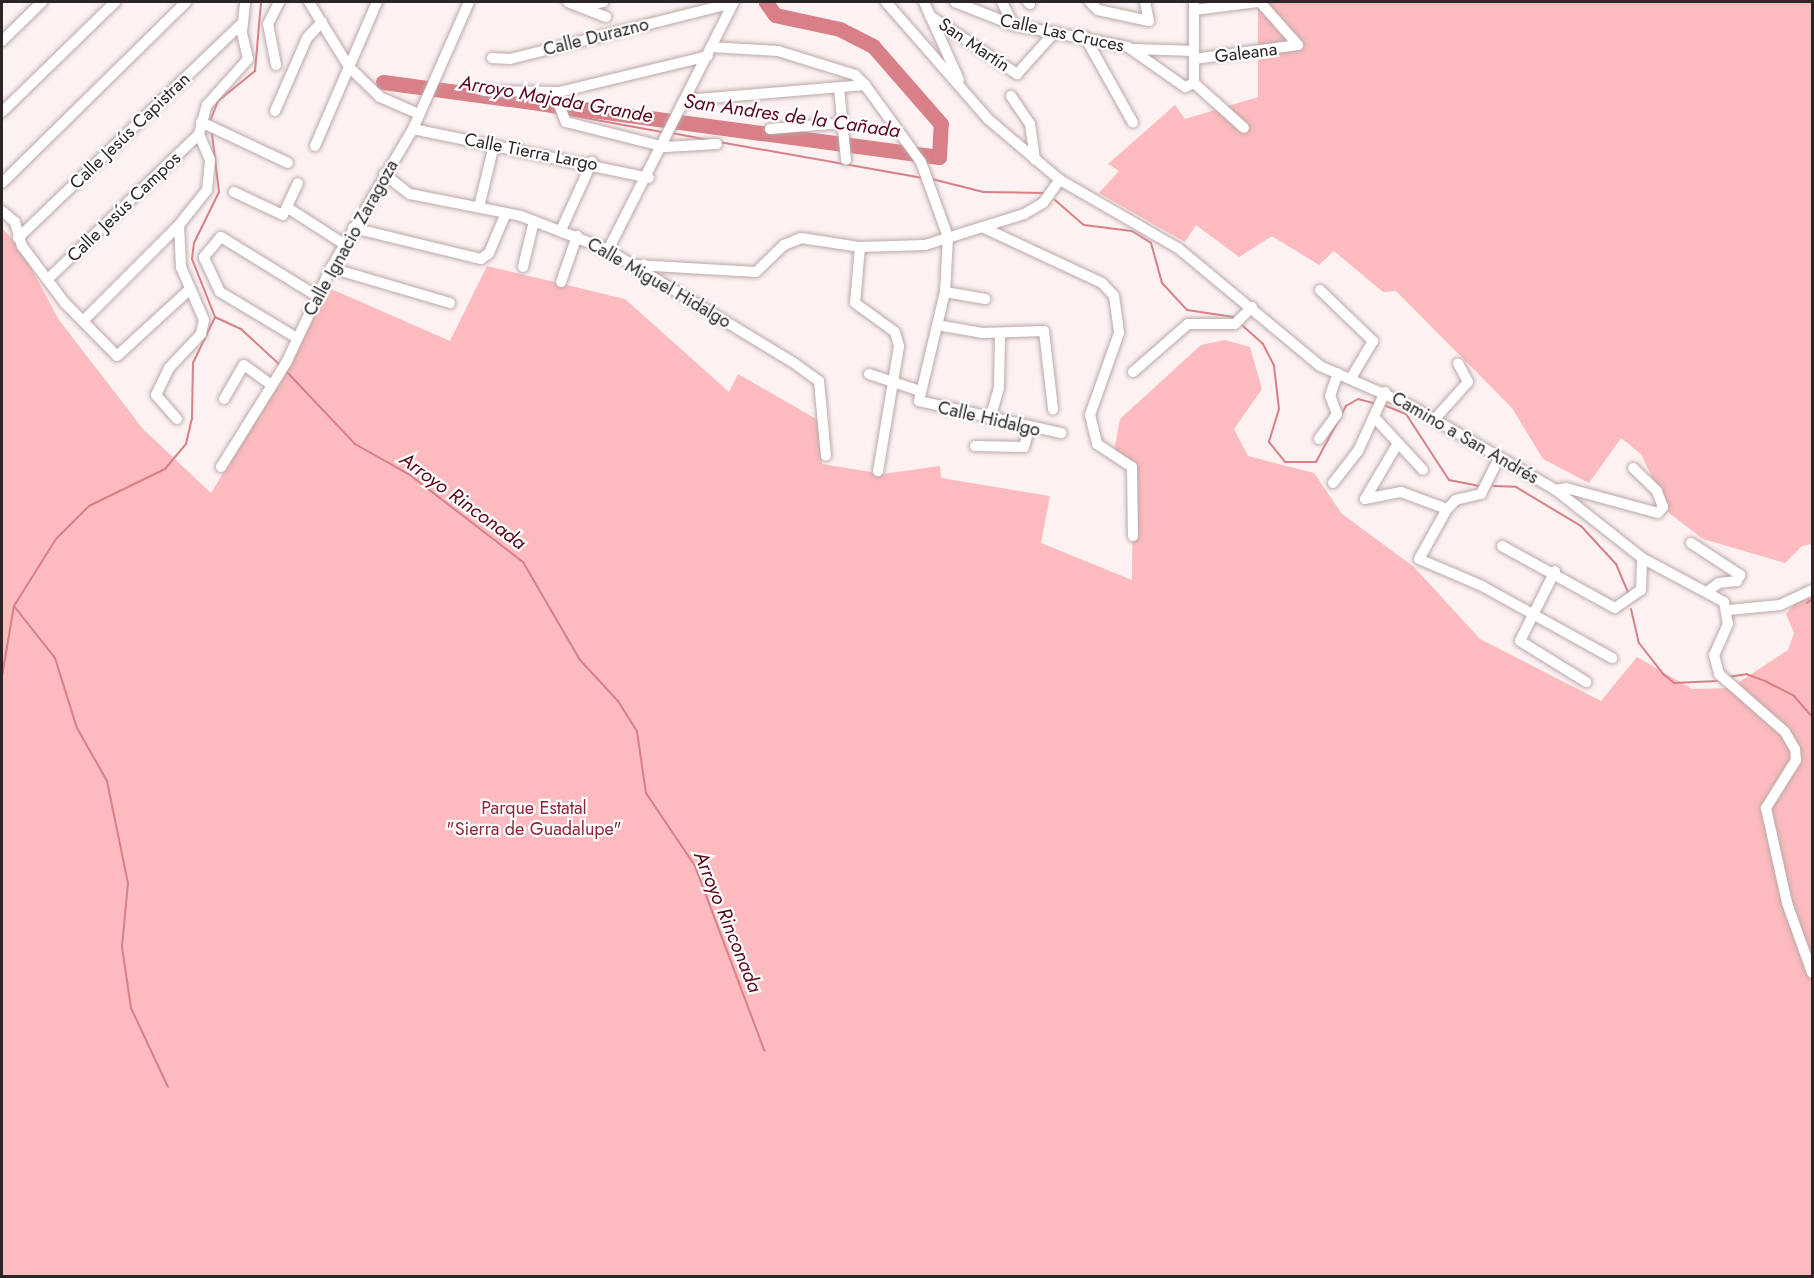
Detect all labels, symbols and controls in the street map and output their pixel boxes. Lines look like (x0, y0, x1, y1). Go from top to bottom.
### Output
street label: Calle Las Cruces (998, 9, 1126, 57)
street label: Calle Durazno (541, 13, 651, 61)
street label: San Martín (934, 13, 1014, 77)
street label: Galeana (1214, 38, 1278, 68)
street label: Calle Jesús Capistran (65, 68, 195, 194)
water label: Arroyo Majada Grande (457, 70, 655, 128)
water label: San Andres de la Cañada (682, 89, 902, 143)
street label: Calle Tierra Largo (462, 128, 600, 176)
street label: Calle Jesús Campos (63, 147, 185, 267)
street label: Calle Ignacio Zaragoza (299, 156, 403, 320)
street label: Calle Miguel Hidalgo (583, 233, 735, 333)
street label: Camino a San Andrés (1388, 387, 1542, 489)
street label: Calle Hidalgo (936, 397, 1042, 441)
water label: Arroyo Rinconada (395, 447, 531, 555)
park label: Parque Estatal "Sierra de Guadalupe" (446, 798, 622, 840)
water label: Arroyo Rinconada (689, 848, 767, 996)

